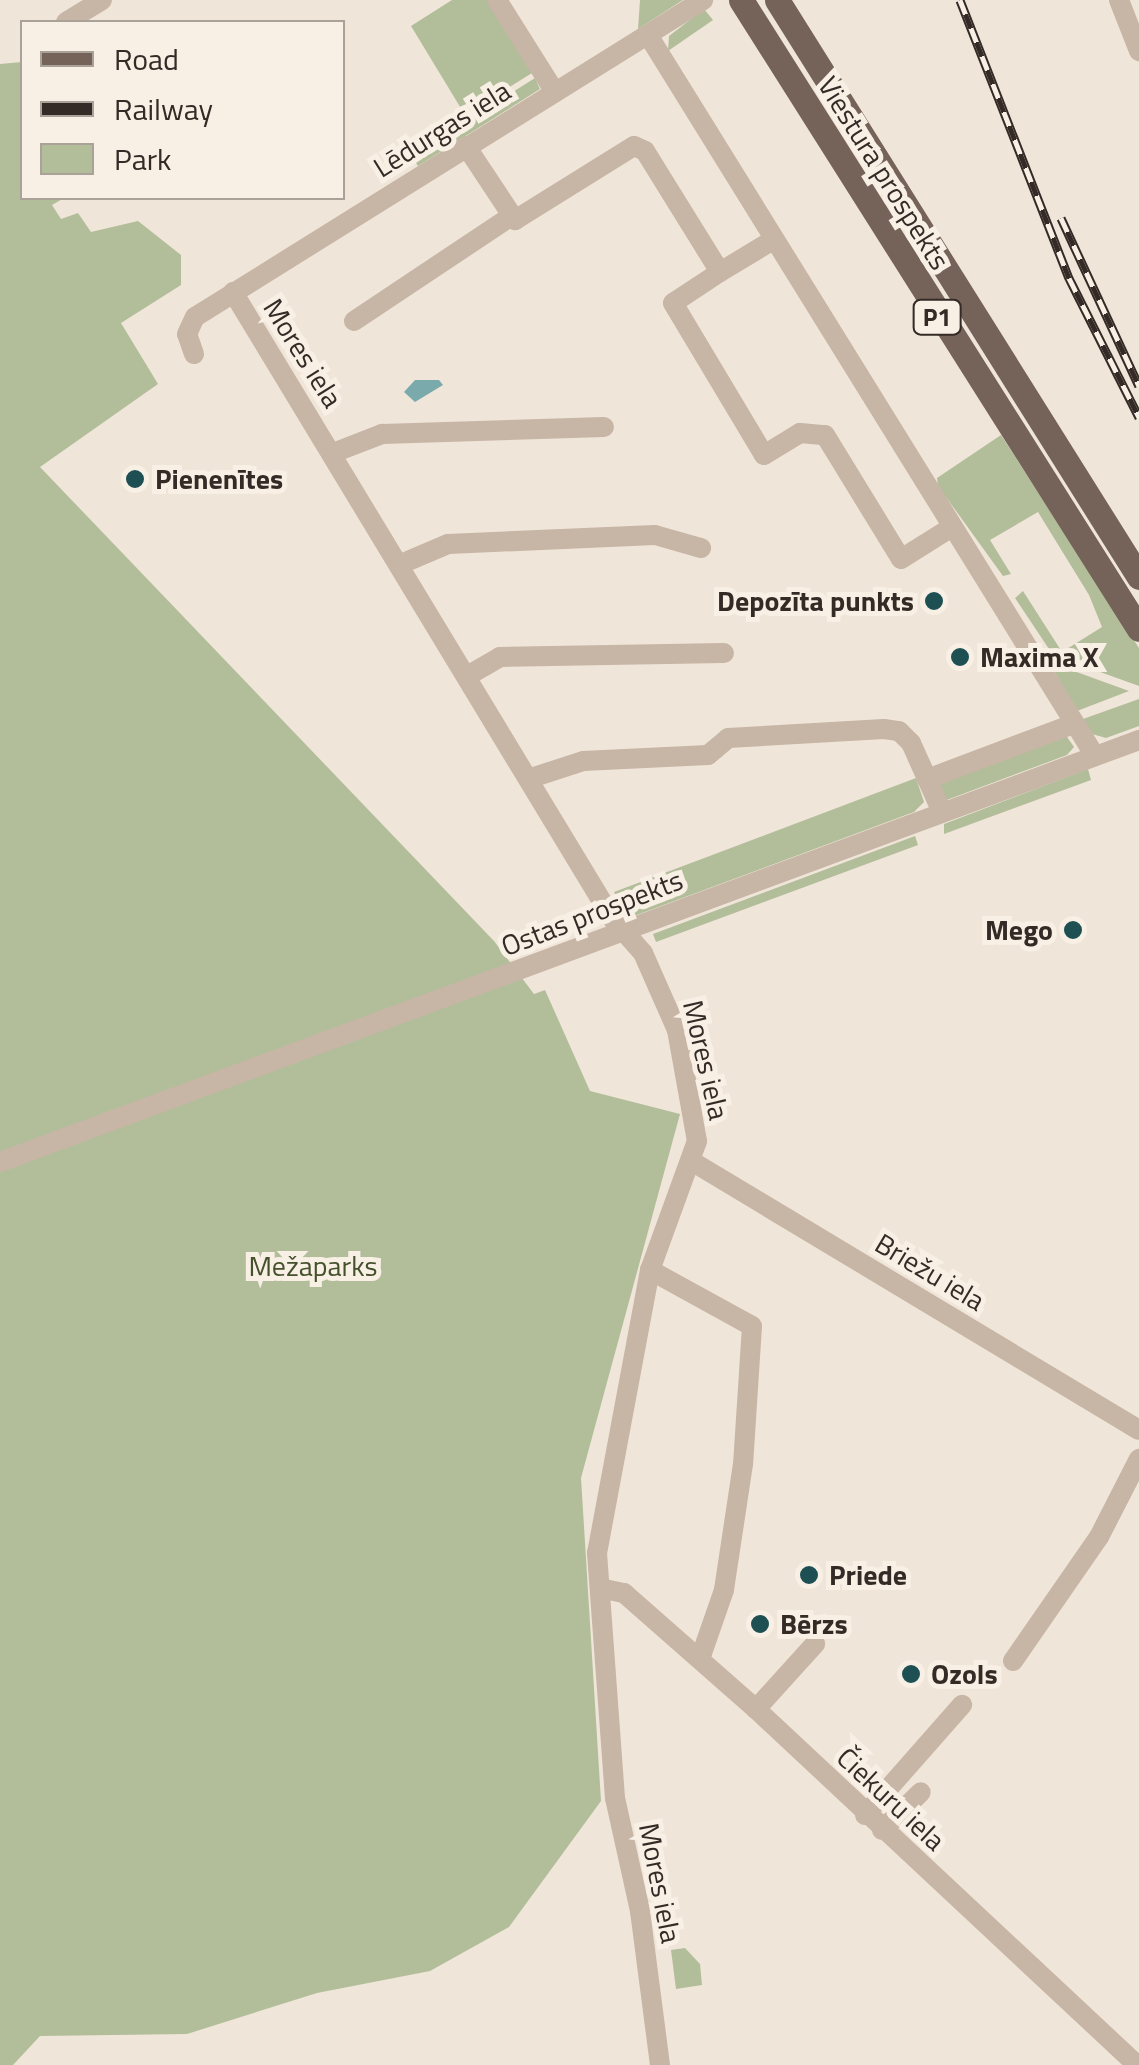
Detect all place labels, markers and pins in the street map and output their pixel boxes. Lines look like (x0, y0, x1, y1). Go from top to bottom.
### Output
place label: Pienenītes (155, 462, 283, 496)
marker: Pienenītes (124, 468, 146, 490)
place label: Depozīta punkts (717, 584, 914, 618)
marker: Depozīta punkts (923, 590, 945, 612)
place label: Maxima X (980, 640, 1099, 674)
marker: Maxima X (949, 646, 971, 668)
place label: Mego (985, 913, 1053, 947)
marker: Mego (1062, 919, 1084, 941)
place label: Priede (829, 1558, 907, 1592)
marker: Priede (798, 1564, 820, 1586)
place label: Bērzs (780, 1607, 848, 1641)
marker: Bērzs (749, 1613, 771, 1635)
place label: Ozols (931, 1657, 998, 1691)
marker: Ozols (900, 1663, 922, 1685)

